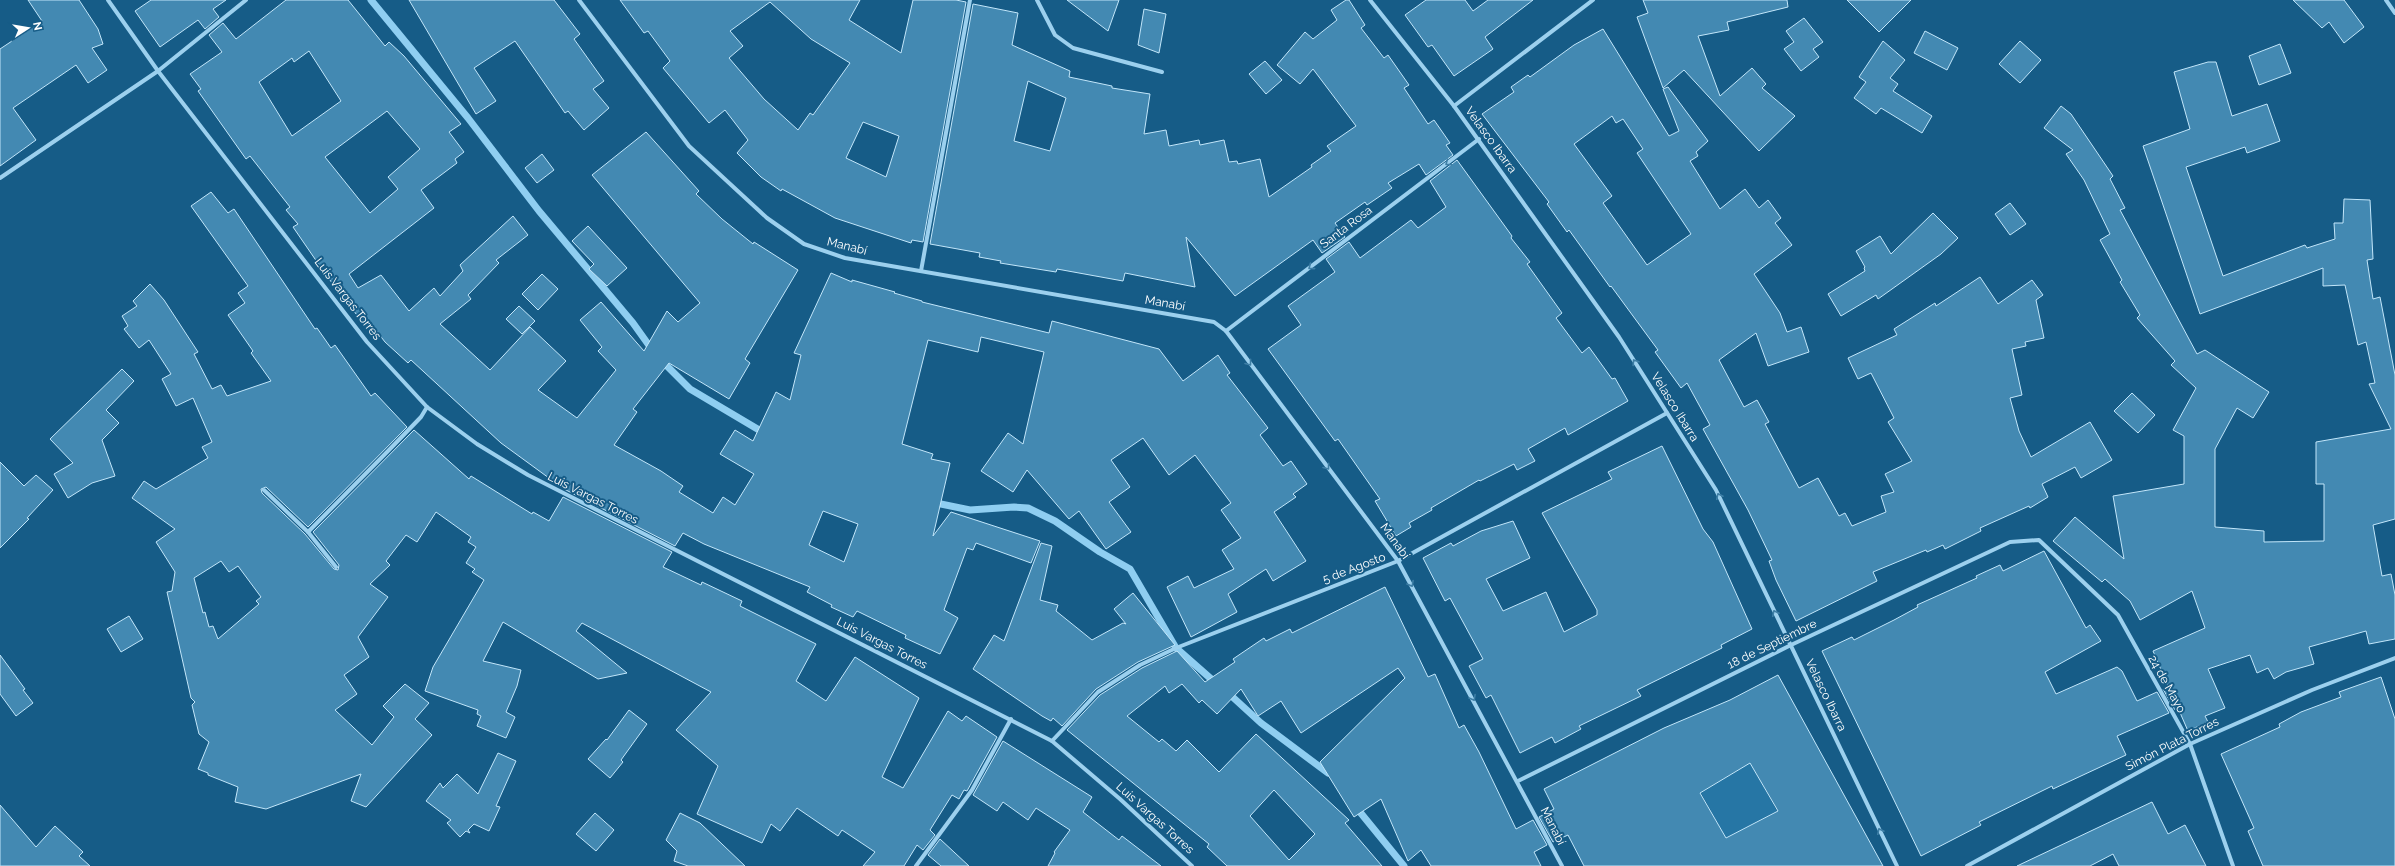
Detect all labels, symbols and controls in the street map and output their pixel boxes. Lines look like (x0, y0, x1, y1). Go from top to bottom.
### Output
north arrow (8, 8, 48, 48)
text: N (30, 21, 45, 31)
street label: Velasco Ibarra (1462, 104, 1520, 176)
one-way arrow (1445, 158, 1452, 165)
street label: Santa Rosa (1317, 203, 1375, 251)
street label: Manabí (826, 234, 869, 258)
street label: Luis Vargas Torres (312, 255, 384, 343)
one-way arrow (1308, 262, 1315, 269)
street label: Manabí (1144, 293, 1187, 313)
one-way arrow (1245, 358, 1252, 365)
one-way arrow (1632, 359, 1639, 366)
street label: Velasco Ibarra (1648, 370, 1702, 444)
one-way arrow (1323, 462, 1330, 469)
street label: Luis Vargas Torres (545, 469, 641, 527)
one-way arrow (1716, 492, 1723, 500)
street label: Manabí (1377, 520, 1413, 562)
street label: 5 de Agosto (1321, 550, 1387, 586)
one-way arrow (1406, 580, 1413, 587)
one-way arrow (1772, 610, 1780, 617)
street label: Luis Vargas Torres (834, 614, 930, 672)
street label: 18 de Septiembre (1725, 616, 1819, 672)
street label: 24 de Mayo (2145, 653, 2189, 715)
street label: Velasco Ibarra (1802, 657, 1850, 733)
one-way arrow (1468, 694, 1475, 701)
street label: Simón Plata Torres (2123, 714, 2221, 774)
street label: Luis Vargas Torres (1113, 779, 1197, 857)
street label: Manabí (1538, 805, 1569, 848)
one-way arrow (1877, 828, 1885, 835)

